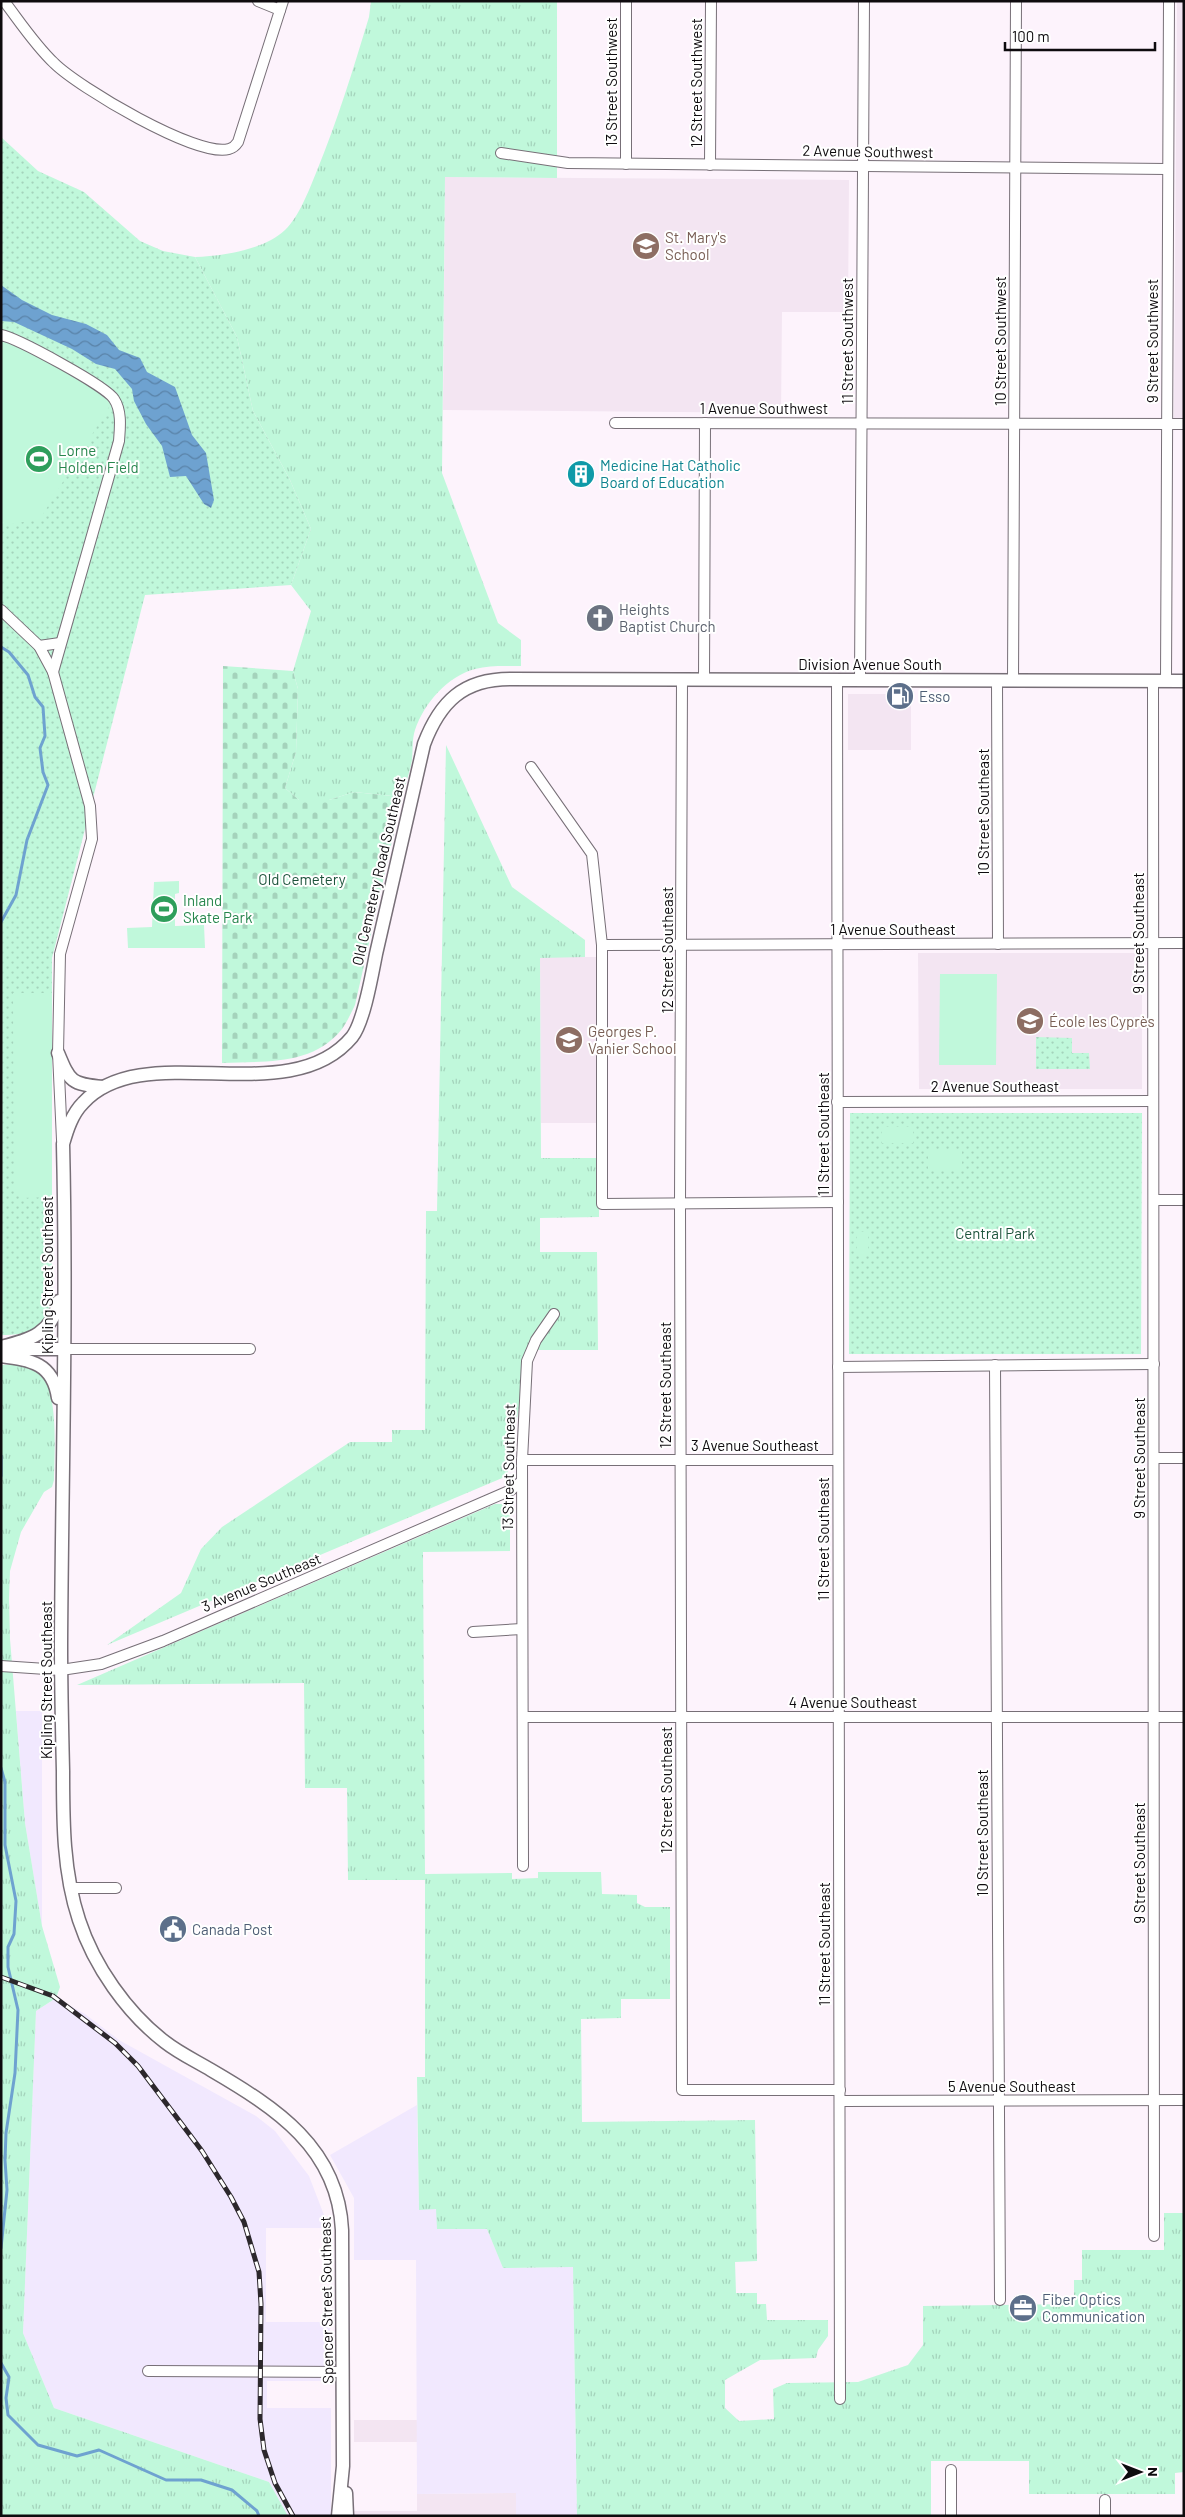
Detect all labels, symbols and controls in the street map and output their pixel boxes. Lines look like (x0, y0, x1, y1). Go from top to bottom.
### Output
street label: 13 Street Southwest (602, 17, 620, 147)
street label: 12 Street Southwest (687, 18, 705, 148)
scale bar (1005, 20, 1155, 52)
text: 100 m (1012, 27, 1050, 45)
street label: 2 Avenue Southwest (802, 141, 934, 161)
place label: St. Mary's School (665, 228, 726, 263)
school or university icon: St. Mary's School (631, 231, 661, 261)
street label: 10 Street Southwest (991, 276, 1009, 406)
street label: 11 Street Southwest (838, 278, 856, 404)
street label: 9 Street Southwest (1143, 279, 1161, 403)
street label: 1 Avenue Southwest (700, 399, 828, 417)
place label: Lorne Holden Field (58, 441, 139, 476)
sports icon: Lorne Holden Field (24, 444, 54, 474)
place label: Medicine Hat Catholic Board of Education (600, 456, 741, 491)
building icon: Medicine Hat Catholic Board of Education (566, 459, 596, 489)
place label: Heights Baptist Church (619, 600, 716, 635)
church icon: Heights Baptist Church (585, 603, 615, 633)
street label: Division Avenue South (798, 655, 942, 673)
fuel station icon: Esso (885, 681, 915, 711)
place label: Esso (919, 687, 950, 705)
street label: 10 Street Southeast (974, 748, 992, 876)
street label: Old Cemetery Road Southeast (348, 775, 408, 967)
park label: Old Cemetery (258, 870, 346, 888)
street label: 9 Street Southeast (1129, 872, 1147, 994)
street label: 12 Street Southeast (658, 887, 676, 1013)
place label: Inland Skate Park (183, 891, 253, 926)
sports icon: Inland Skate Park (149, 894, 179, 924)
street label: 1 Avenue Southeast (830, 920, 956, 938)
school or university icon: École les Cyprès (1015, 1006, 1045, 1036)
place label: École les Cyprès (1049, 1012, 1155, 1030)
place label: Georges P. Vanier School (588, 1022, 677, 1057)
school or university icon: Georges P. Vanier School (554, 1025, 584, 1055)
street label: 11 Street Southeast (814, 1072, 832, 1196)
street label: 2 Avenue Southeast (931, 1077, 1059, 1095)
street label: Kipling Street Southeast (38, 1196, 56, 1354)
park label: Central Park (955, 1224, 1035, 1242)
street label: 12 Street Southeast (656, 1322, 674, 1448)
street label: 9 Street Southeast (1130, 1397, 1148, 1519)
street label: 13 Street Southeast (498, 1404, 518, 1530)
street label: 3 Avenue Southeast (691, 1436, 819, 1454)
street label: 11 Street Southeast (814, 1477, 832, 1601)
street label: 3 Avenue Southeast (199, 1549, 323, 1615)
street label: Kipling Street Southeast (37, 1601, 55, 1759)
street label: 4 Avenue Southeast (789, 1693, 917, 1711)
street label: 12 Street Southeast (657, 1727, 675, 1853)
street label: 10 Street Southeast (973, 1769, 991, 1897)
street label: 9 Street Southeast (1130, 1802, 1148, 1924)
street label: 11 Street Southeast (815, 1882, 833, 2006)
public building icon: Canada Post (158, 1914, 188, 1944)
place label: Canada Post (192, 1920, 273, 1938)
street label: 5 Avenue Southeast (948, 2077, 1076, 2095)
street label: Spencer Street Southeast (316, 2216, 336, 2384)
place label: Fiber Optics Communication (1042, 2290, 1145, 2325)
office icon: Fiber Optics Communication (1008, 2293, 1038, 2323)
north arrow (1115, 2447, 1165, 2497)
text: N (1145, 2467, 1162, 2477)

